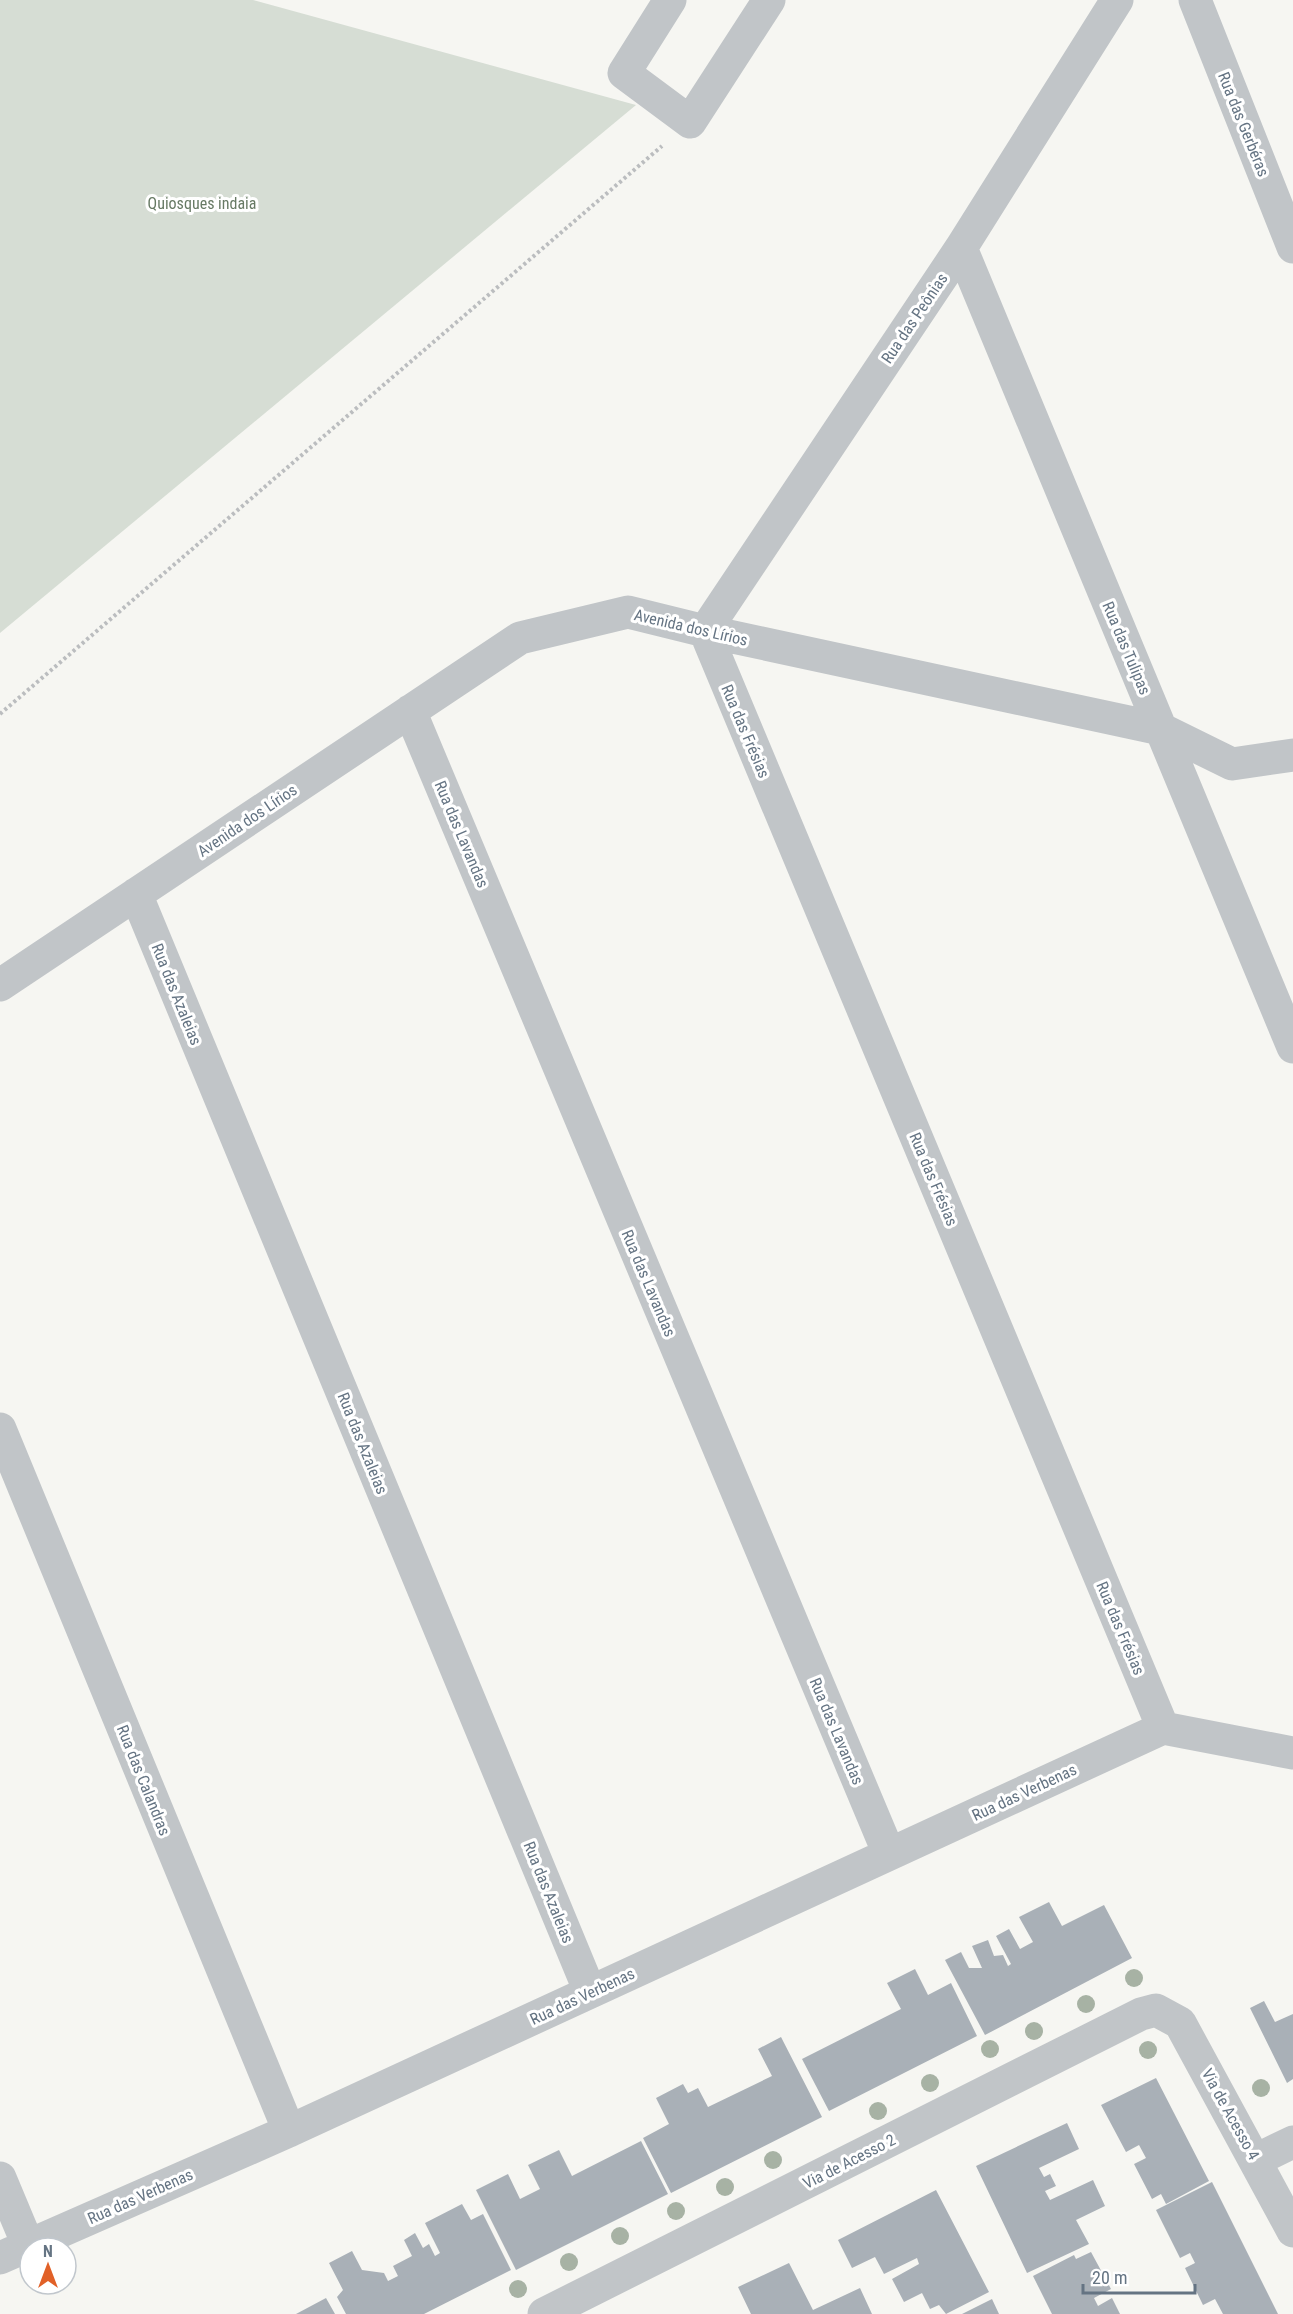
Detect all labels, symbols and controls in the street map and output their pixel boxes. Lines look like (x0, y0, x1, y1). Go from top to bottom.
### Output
street label: Rua das Gerbéras (1214, 69, 1273, 179)
park label: Quiosques indaia (148, 194, 256, 213)
street label: Rua das Peônias (877, 270, 952, 367)
street label: Rua das Tulipas (1098, 599, 1155, 698)
street label: Avenida dos Lírios (632, 605, 750, 650)
street label: Rua das Frésias (717, 682, 774, 781)
street label: Rua das Lavandas (430, 778, 493, 891)
street label: Avenida dos Lírios (194, 780, 301, 861)
street label: Rua das Azaleias (148, 941, 206, 1048)
street label: Rua das Frésias (905, 1130, 962, 1229)
street label: Rua das Lavandas (617, 1227, 680, 1340)
street label: Rua das Azaleias (334, 1390, 392, 1497)
street label: Rua das Frésias (1092, 1579, 1149, 1678)
street label: Rua das Lavandas (805, 1675, 868, 1788)
street label: Rua das Calandras (113, 1722, 174, 1838)
street label: Rua das Verbenas (969, 1760, 1080, 1825)
street label: Rua das Azaleias (520, 1839, 578, 1946)
street label: Rua das Verbenas (527, 1964, 638, 2029)
street label: Via de Acesso 4 (1198, 2065, 1263, 2163)
street label: Via de Acesso 2 (800, 2130, 899, 2193)
street label: Rua das Verbenas (85, 2165, 196, 2228)
north arrow (18, 2236, 78, 2296)
text: N (43, 2242, 53, 2261)
scale bar (1083, 2257, 1196, 2295)
text: 20 m (1092, 2267, 1127, 2288)

